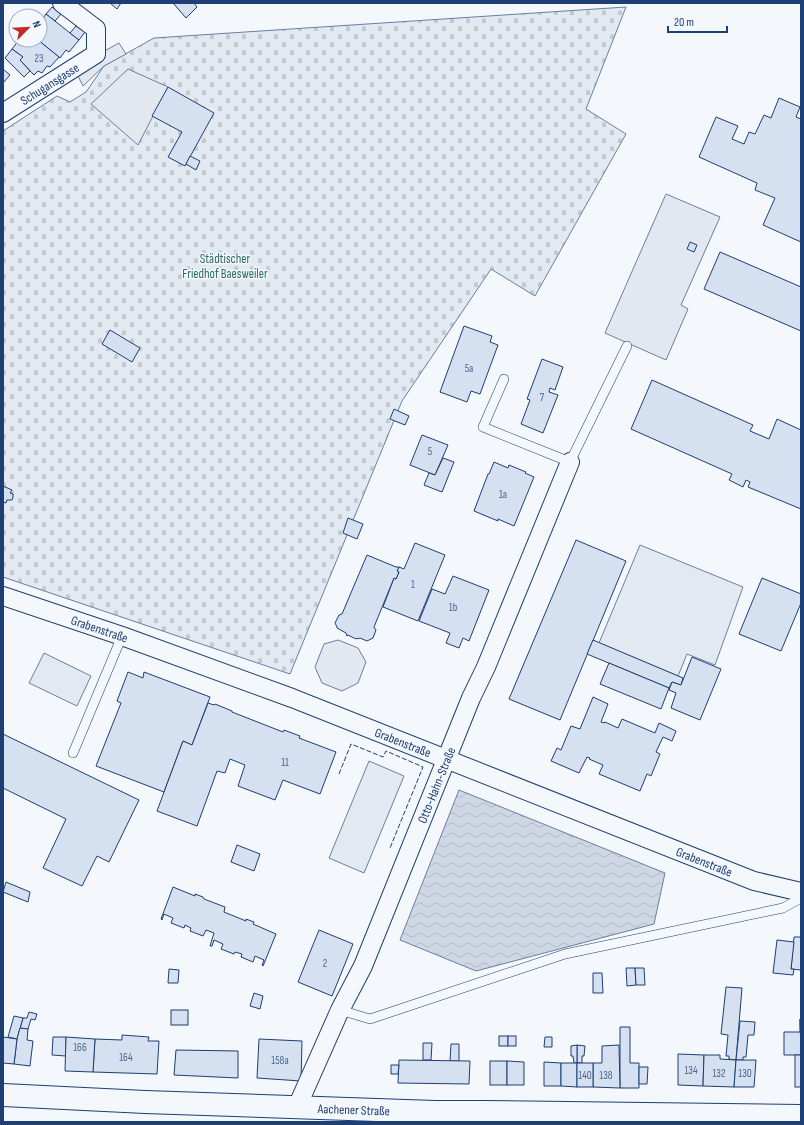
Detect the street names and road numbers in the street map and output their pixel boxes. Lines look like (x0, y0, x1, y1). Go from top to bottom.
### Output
street label: Schugansgasse (18, 60, 82, 109)
street label: Grabenstraße (69, 612, 130, 647)
street label: Grabenstraße (372, 725, 433, 761)
street label: Otto-Hahn-Straße (414, 745, 459, 826)
street label: Grabenstraße (674, 844, 734, 881)
street label: Aachener Straße (316, 1101, 390, 1119)

